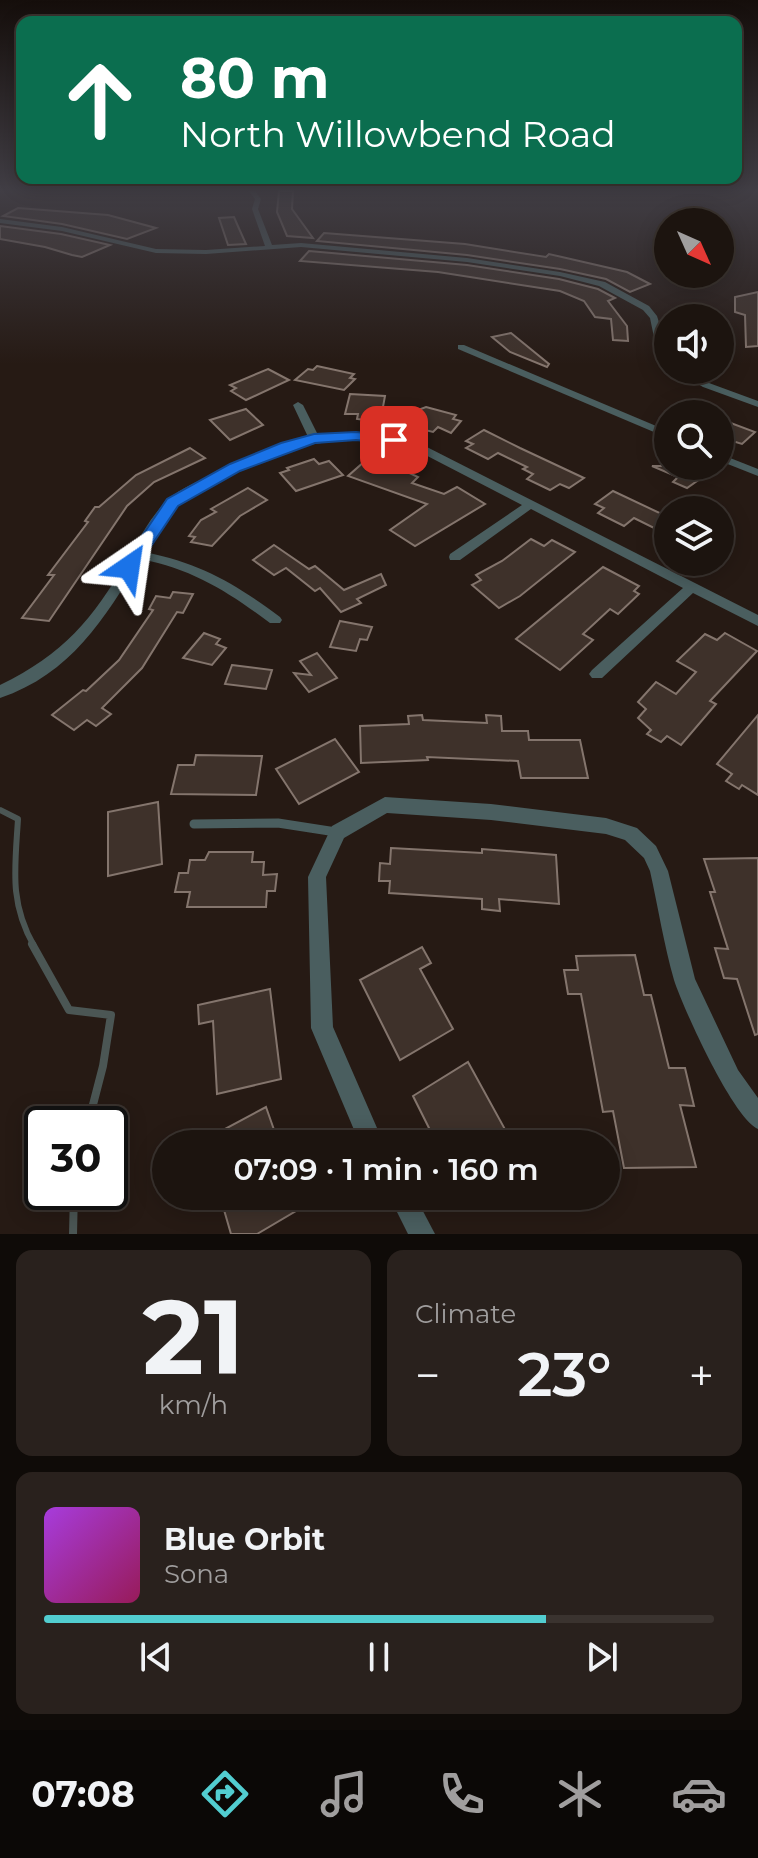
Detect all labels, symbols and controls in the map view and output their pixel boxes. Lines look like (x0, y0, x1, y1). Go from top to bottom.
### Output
text: 80 m (180, 44, 330, 112)
icon: ahead (48, 48, 152, 152)
text: North Willowbend Road (180, 112, 616, 156)
north arrow (654, 208, 734, 288)
map controls (654, 208, 734, 576)
button: sound (654, 304, 734, 384)
button: search (654, 400, 734, 480)
pin (360, 406, 428, 474)
icon: arrive (372, 418, 416, 462)
button: layers (654, 496, 734, 576)
position arrow (87, 525, 171, 609)
speed limit sign: 30 (24, 1106, 128, 1210)
text: 07:09 · 1 min · 160 m (234, 1151, 538, 1188)
text: 21 (142, 1273, 245, 1400)
text: Climate (415, 1298, 516, 1330)
text: 23° (517, 1338, 612, 1411)
text: − (415, 1348, 440, 1402)
text: + (689, 1348, 714, 1402)
text: km/h (159, 1389, 228, 1421)
text: Blue Orbit (164, 1521, 325, 1558)
text: Sona (164, 1558, 229, 1590)
icon: previous (134, 1635, 178, 1679)
icon: pause (357, 1635, 401, 1679)
icon: next (580, 1635, 624, 1679)
icon: directions (197, 1766, 253, 1822)
icon: music (316, 1766, 372, 1822)
icon: phone (434, 1766, 490, 1822)
icon: climate (552, 1766, 608, 1822)
icon: car (671, 1766, 727, 1822)
text: 07:08 (31, 1772, 135, 1816)

